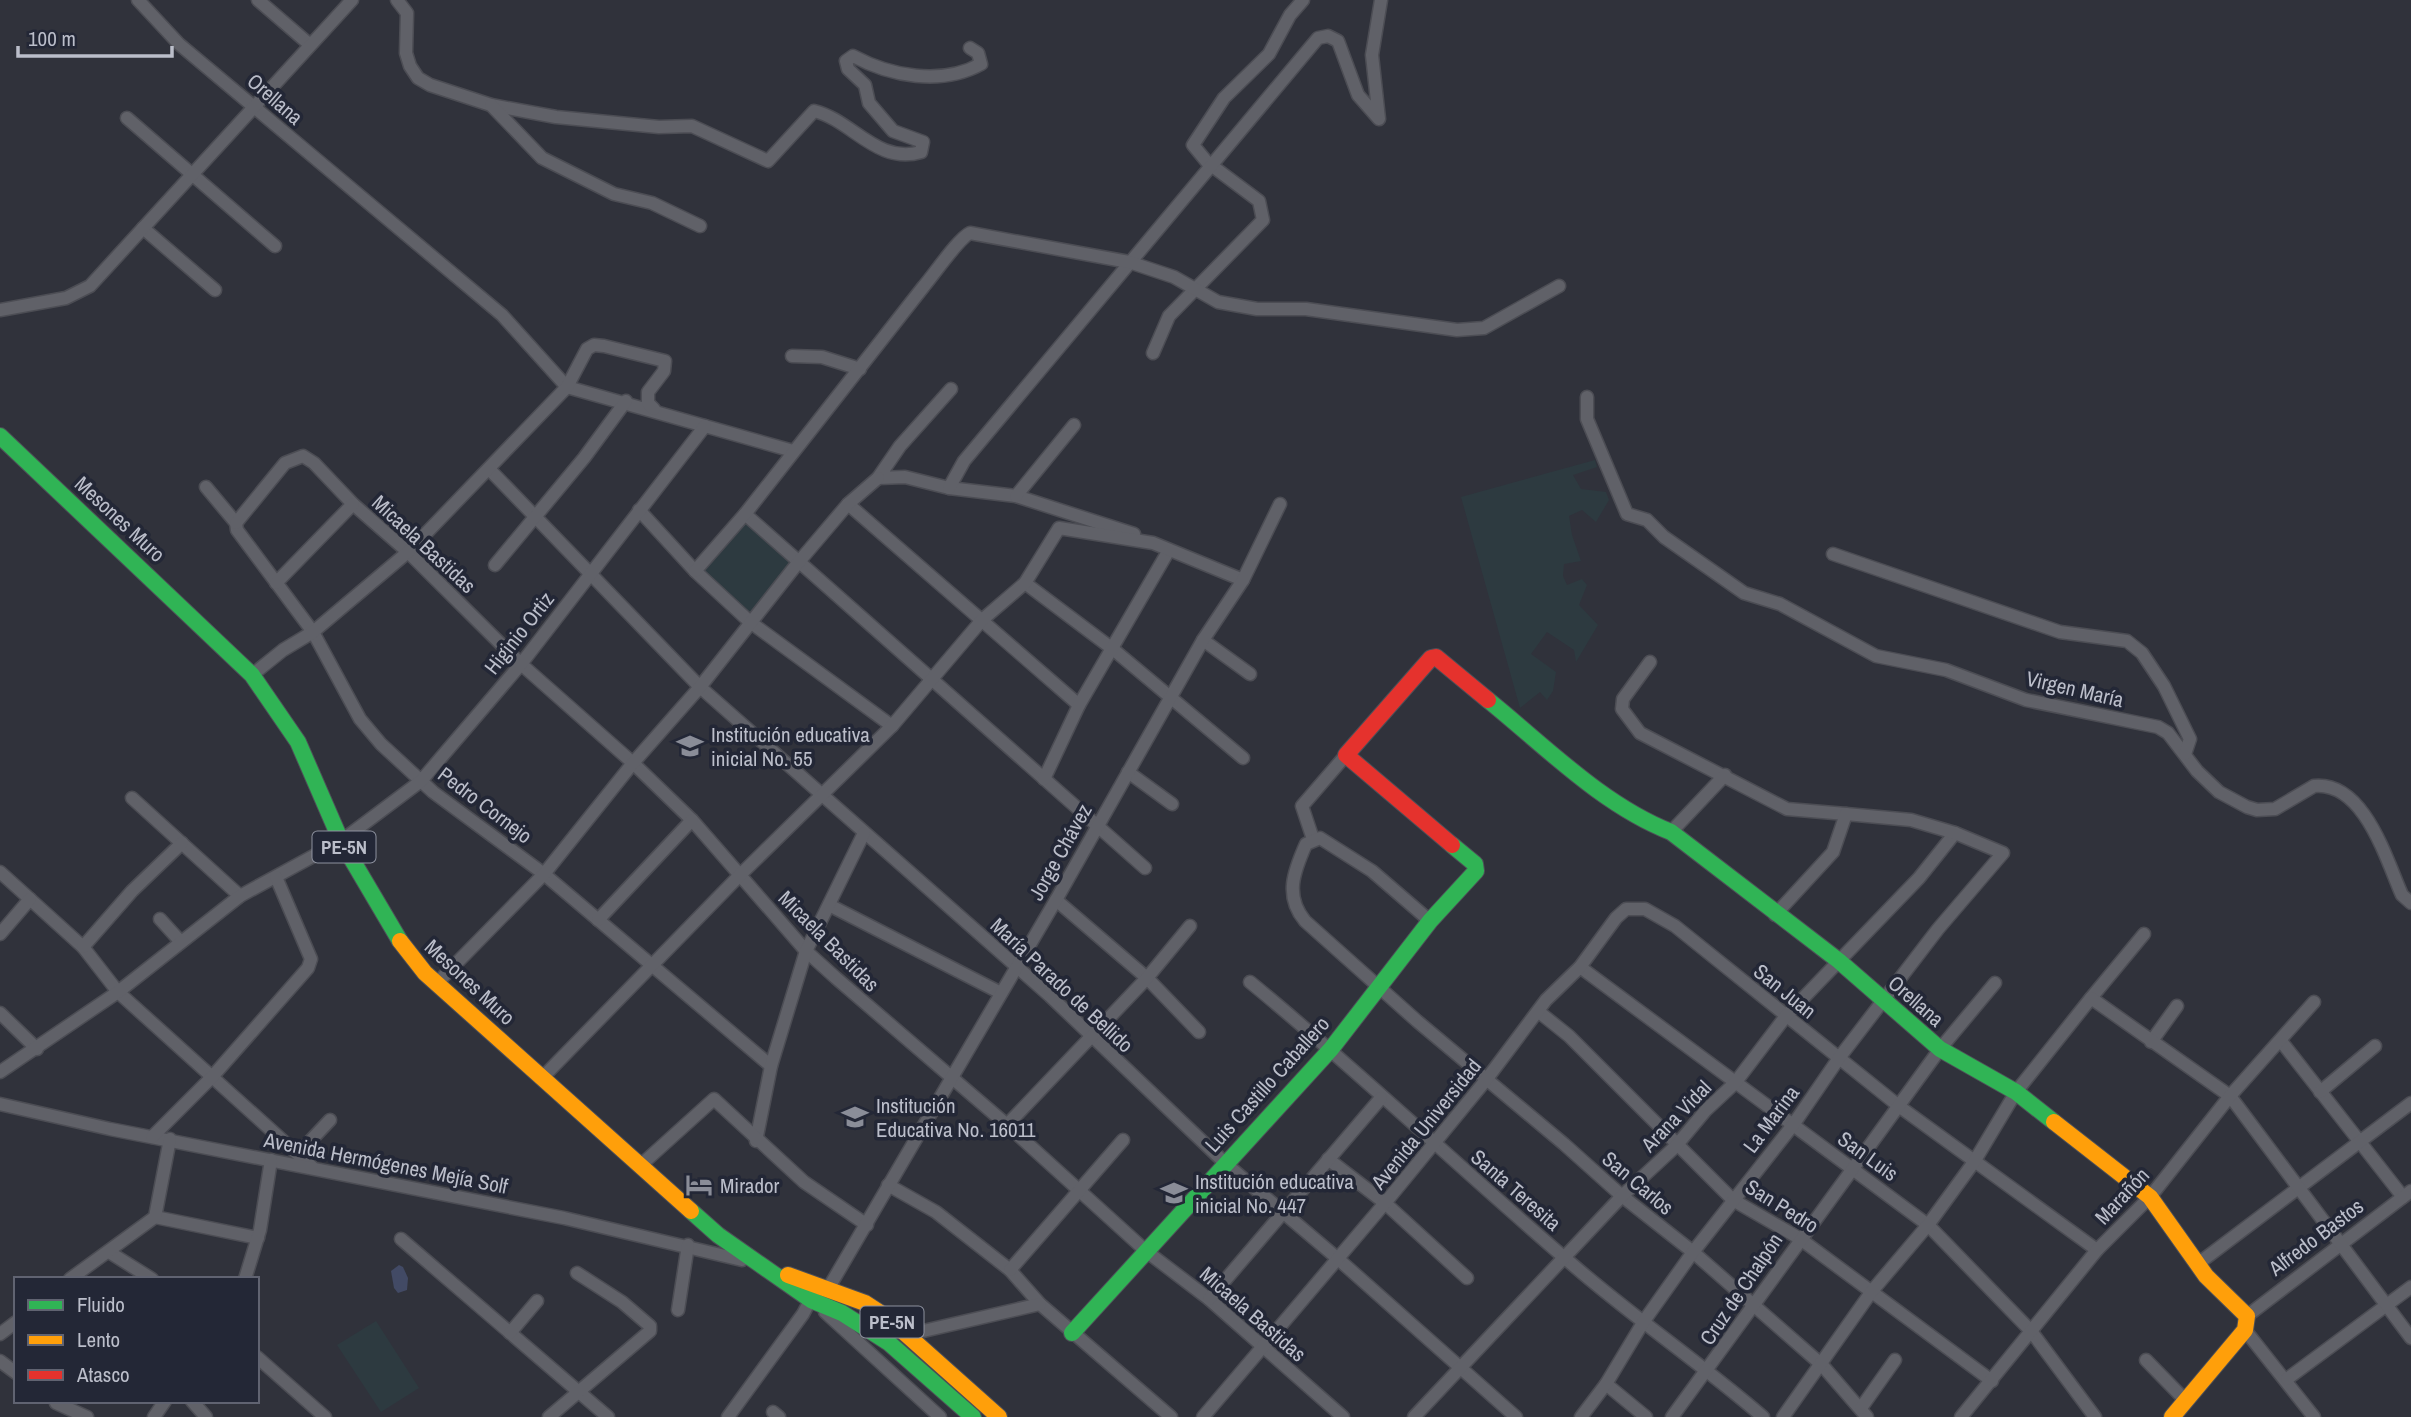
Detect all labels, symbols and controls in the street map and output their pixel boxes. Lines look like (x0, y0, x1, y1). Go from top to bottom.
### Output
scale bar (18, 14, 172, 58)
text: 100 m (28, 24, 76, 53)
street label: Orellana (241, 67, 309, 132)
street label: Mesones Muro (68, 470, 172, 568)
street label: Micaela Bastidas (366, 488, 482, 600)
street label: Higinio Ortiz (478, 585, 561, 680)
street label: Virgen María (2023, 664, 2127, 714)
place label: Institución educativa inicial No. 55 (711, 720, 870, 773)
school or university icon: Institución educativa inicial No. 55 (675, 731, 705, 761)
street label: Pedro Cornejo (432, 760, 538, 850)
street label: Jorge Chávez (1022, 798, 1099, 905)
road number: PE-5N (312, 832, 376, 862)
street label: Micaela Bastidas (772, 884, 886, 998)
street label: María Parado de Bellido (984, 911, 1140, 1059)
street label: Mesones Muro (418, 933, 522, 1031)
street label: San Juan (1748, 957, 1822, 1025)
street label: Orellana (1882, 969, 1950, 1034)
street label: Luis Castillo Caballero (1198, 1010, 1336, 1158)
street label: Avenida Universidad (1364, 1052, 1488, 1196)
street label: Arana Vidal (1634, 1074, 1718, 1159)
street label: La Marina (1736, 1079, 1806, 1159)
place label: Institución Educativa No. 16011 (876, 1091, 1036, 1144)
school or university icon: Institución Educativa No. 16011 (840, 1102, 870, 1132)
street label: San Luis (1832, 1124, 1904, 1188)
street label: Avenida Hermógenes Mejía Solf (261, 1125, 510, 1201)
street label: Santa Teresita (1465, 1143, 1568, 1238)
street label: San Carlos (1596, 1145, 1680, 1221)
street label: Marañón (2088, 1161, 2156, 1231)
place label: Institución educativa inicial No. 447 (1195, 1167, 1354, 1220)
hotel icon: Mirador (684, 1170, 714, 1200)
place label: Mirador (720, 1171, 780, 1200)
street label: San Pedro (1740, 1172, 1824, 1240)
school or university icon: Institución educativa inicial No. 447 (1159, 1178, 1189, 1208)
street label: Alfredo Bastos (2262, 1192, 2369, 1283)
street label: Cruz de Chalpón (1693, 1227, 1789, 1351)
street label: Micaela Bastidas (1194, 1260, 1312, 1368)
legend (14, 1277, 259, 1403)
text: Fluido (77, 1290, 125, 1319)
road number: PE-5N (860, 1306, 924, 1338)
text: Lento (77, 1325, 120, 1354)
text: Atasco (76, 1360, 130, 1389)

